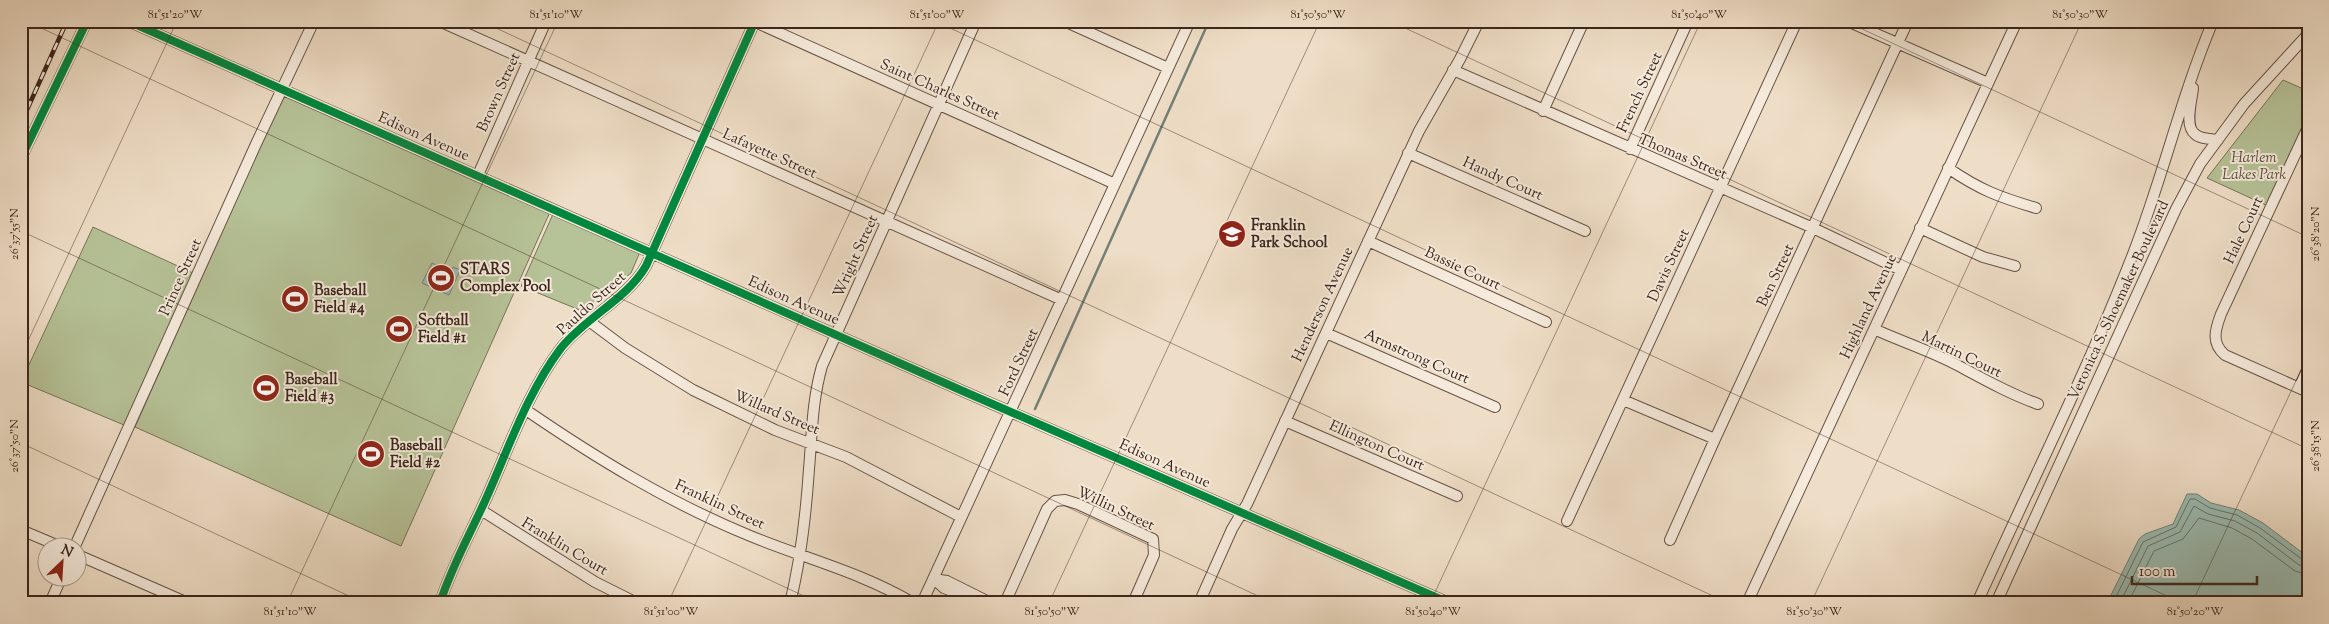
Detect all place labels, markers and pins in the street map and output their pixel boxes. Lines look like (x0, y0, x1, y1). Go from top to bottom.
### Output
place label: Franklin Park School (1251, 216, 1329, 254)
school or university icon: Franklin Park School (1217, 219, 1247, 249)
place label: STARS Complex Pool (460, 260, 552, 298)
sports icon: STARS Complex Pool (426, 263, 456, 293)
place label: Baseball Field #4 (314, 281, 367, 319)
sports icon: Baseball Field #4 (280, 284, 310, 314)
place label: Softball Field #1 (418, 311, 470, 349)
sports icon: Softball Field #1 (384, 314, 414, 344)
place label: Baseball Field #3 (285, 370, 338, 408)
sports icon: Baseball Field #3 (251, 373, 281, 403)
place label: Baseball Field #2 (390, 436, 443, 474)
sports icon: Baseball Field #2 (356, 439, 386, 469)

